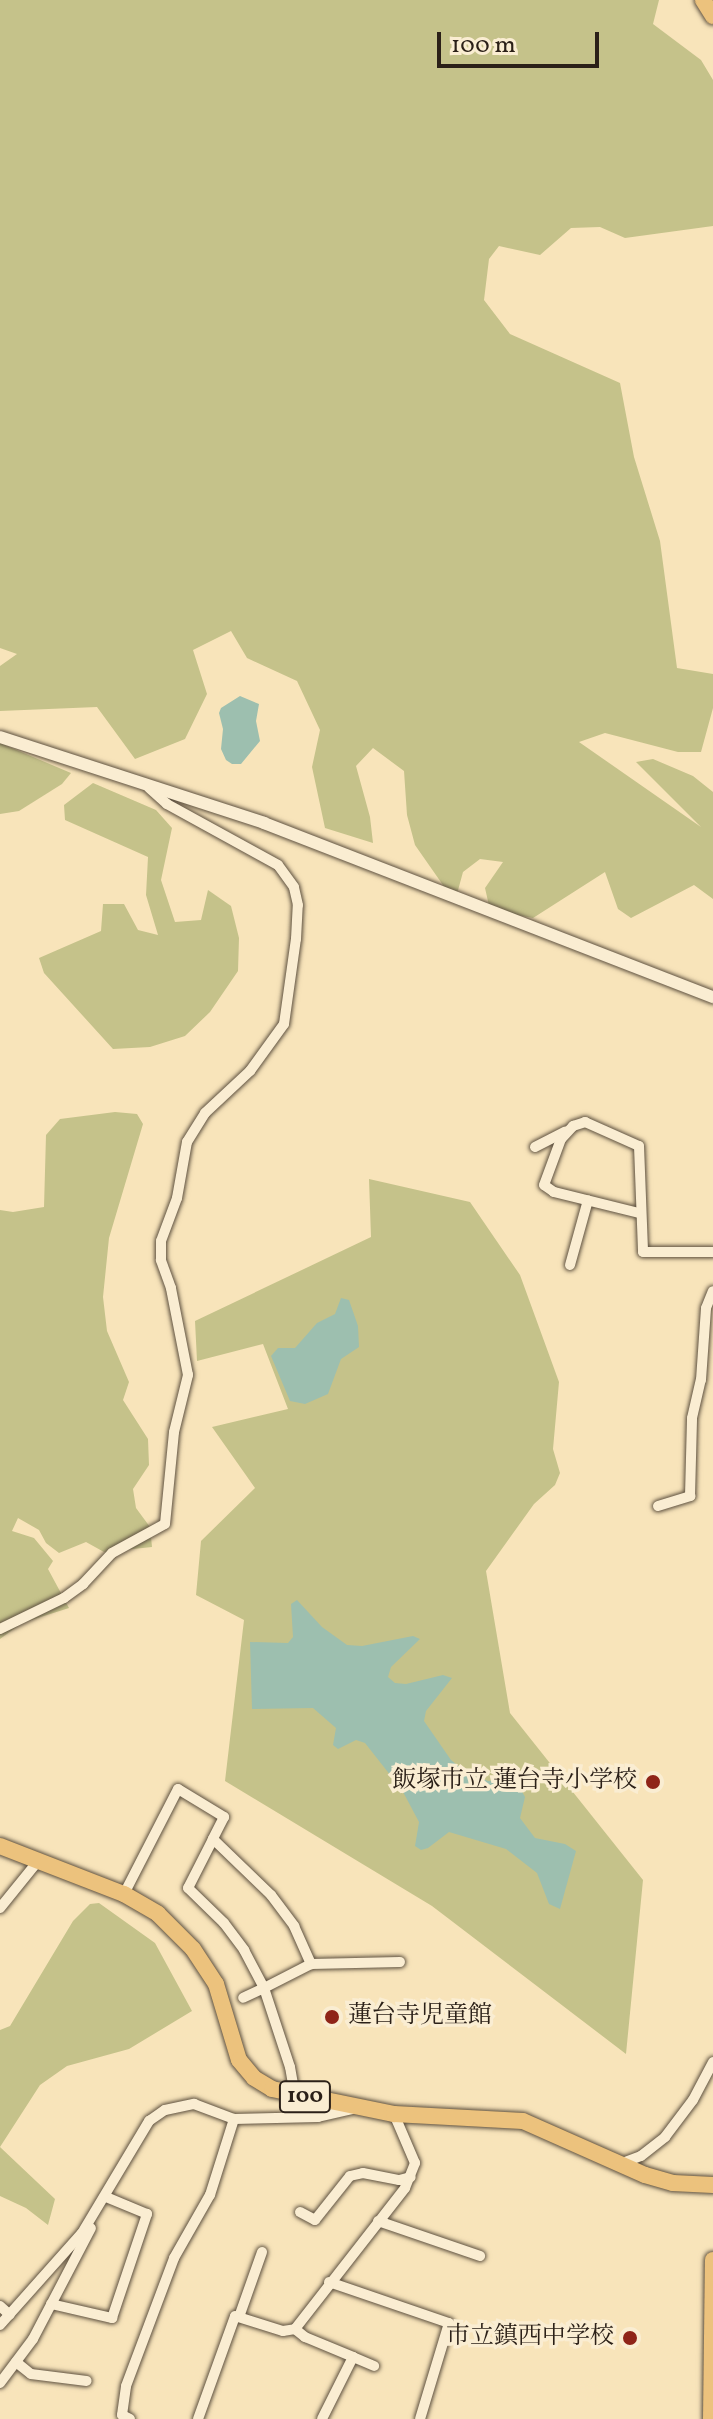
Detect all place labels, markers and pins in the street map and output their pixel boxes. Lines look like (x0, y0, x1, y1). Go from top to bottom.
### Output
place label: 飯塚市立 蓮台寺小学校 (392, 1768, 637, 1796)
marker: 飯塚市立 蓮台寺小学校 (644, 1773, 662, 1791)
place label: 蓮台寺児童館 (348, 2003, 492, 2031)
marker: 蓮台寺児童館 (323, 2008, 341, 2026)
place label: 市立鎮西中学校 (446, 2324, 614, 2352)
marker: 市立鎮西中学校 (621, 2329, 639, 2347)

